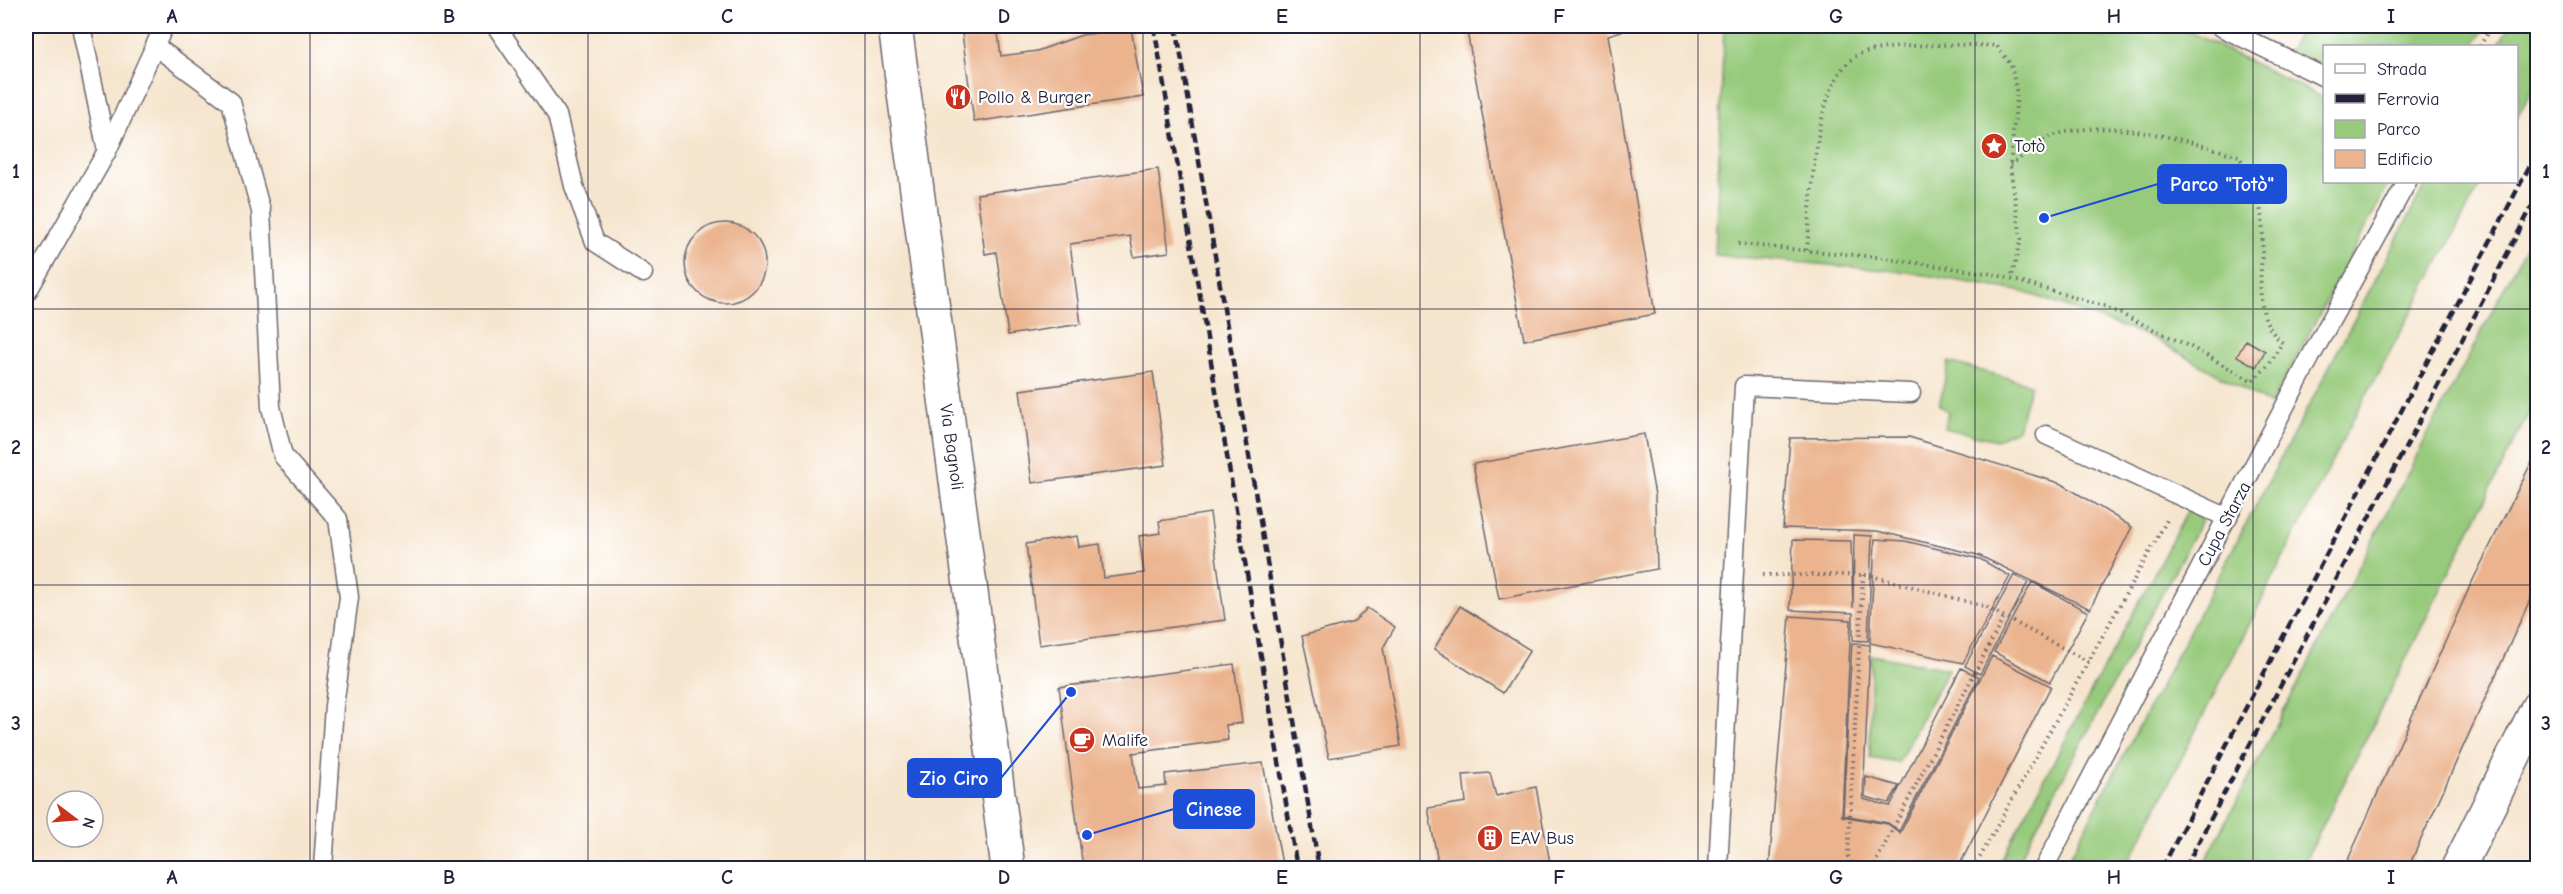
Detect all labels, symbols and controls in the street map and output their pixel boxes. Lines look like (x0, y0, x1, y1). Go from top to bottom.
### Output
text: A (166, 5, 178, 28)
text: B (443, 5, 455, 28)
text: C (721, 5, 733, 28)
text: D (998, 5, 1010, 28)
text: E (1276, 5, 1288, 28)
text: F (1553, 5, 1565, 28)
text: G (1829, 5, 1843, 28)
text: H (2107, 5, 2121, 28)
text: I (2387, 5, 2395, 28)
legend (2323, 45, 2518, 183)
text: Strada (2377, 59, 2427, 80)
restaurant icon: Pollo & Burger (943, 82, 973, 112)
place label: Pollo & Burger (978, 87, 1091, 108)
text: Ferrovia (2377, 89, 2440, 110)
text: Parco (2377, 119, 2420, 140)
place icon: Totò (1979, 131, 2009, 161)
place label: Totò (2014, 136, 2045, 157)
text: Edificio (2377, 149, 2433, 170)
text: 1 (12, 160, 20, 183)
text: 1 (2542, 160, 2550, 183)
callout: Parco "Totò" (2158, 165, 2286, 203)
text: Parco "Totò" (2170, 173, 2274, 196)
street label: Via Bagnoli (935, 403, 968, 491)
text: 2 (11, 436, 21, 459)
text: 2 (2541, 436, 2551, 459)
street label: Cupa Starza (2193, 478, 2255, 570)
text: 3 (11, 712, 21, 735)
text: 3 (2541, 712, 2551, 735)
cafe icon: Malife (1067, 725, 1097, 755)
place label: Malife (1102, 730, 1148, 751)
callout: Zio Ciro (908, 759, 1001, 797)
text: Zio Ciro (920, 767, 988, 790)
north arrow (45, 789, 105, 849)
callout: Cinese (1174, 790, 1254, 828)
text: Cinese (1186, 798, 1242, 821)
text: N (78, 815, 99, 830)
building icon: EAV Bus (1475, 823, 1505, 853)
place label: EAV Bus (1510, 828, 1574, 849)
text: A (166, 866, 178, 889)
text: B (443, 866, 455, 889)
text: C (721, 866, 733, 889)
text: D (998, 866, 1010, 889)
text: E (1276, 866, 1288, 889)
text: F (1553, 866, 1565, 889)
text: G (1829, 866, 1843, 889)
text: H (2107, 866, 2121, 889)
text: I (2387, 866, 2395, 889)

